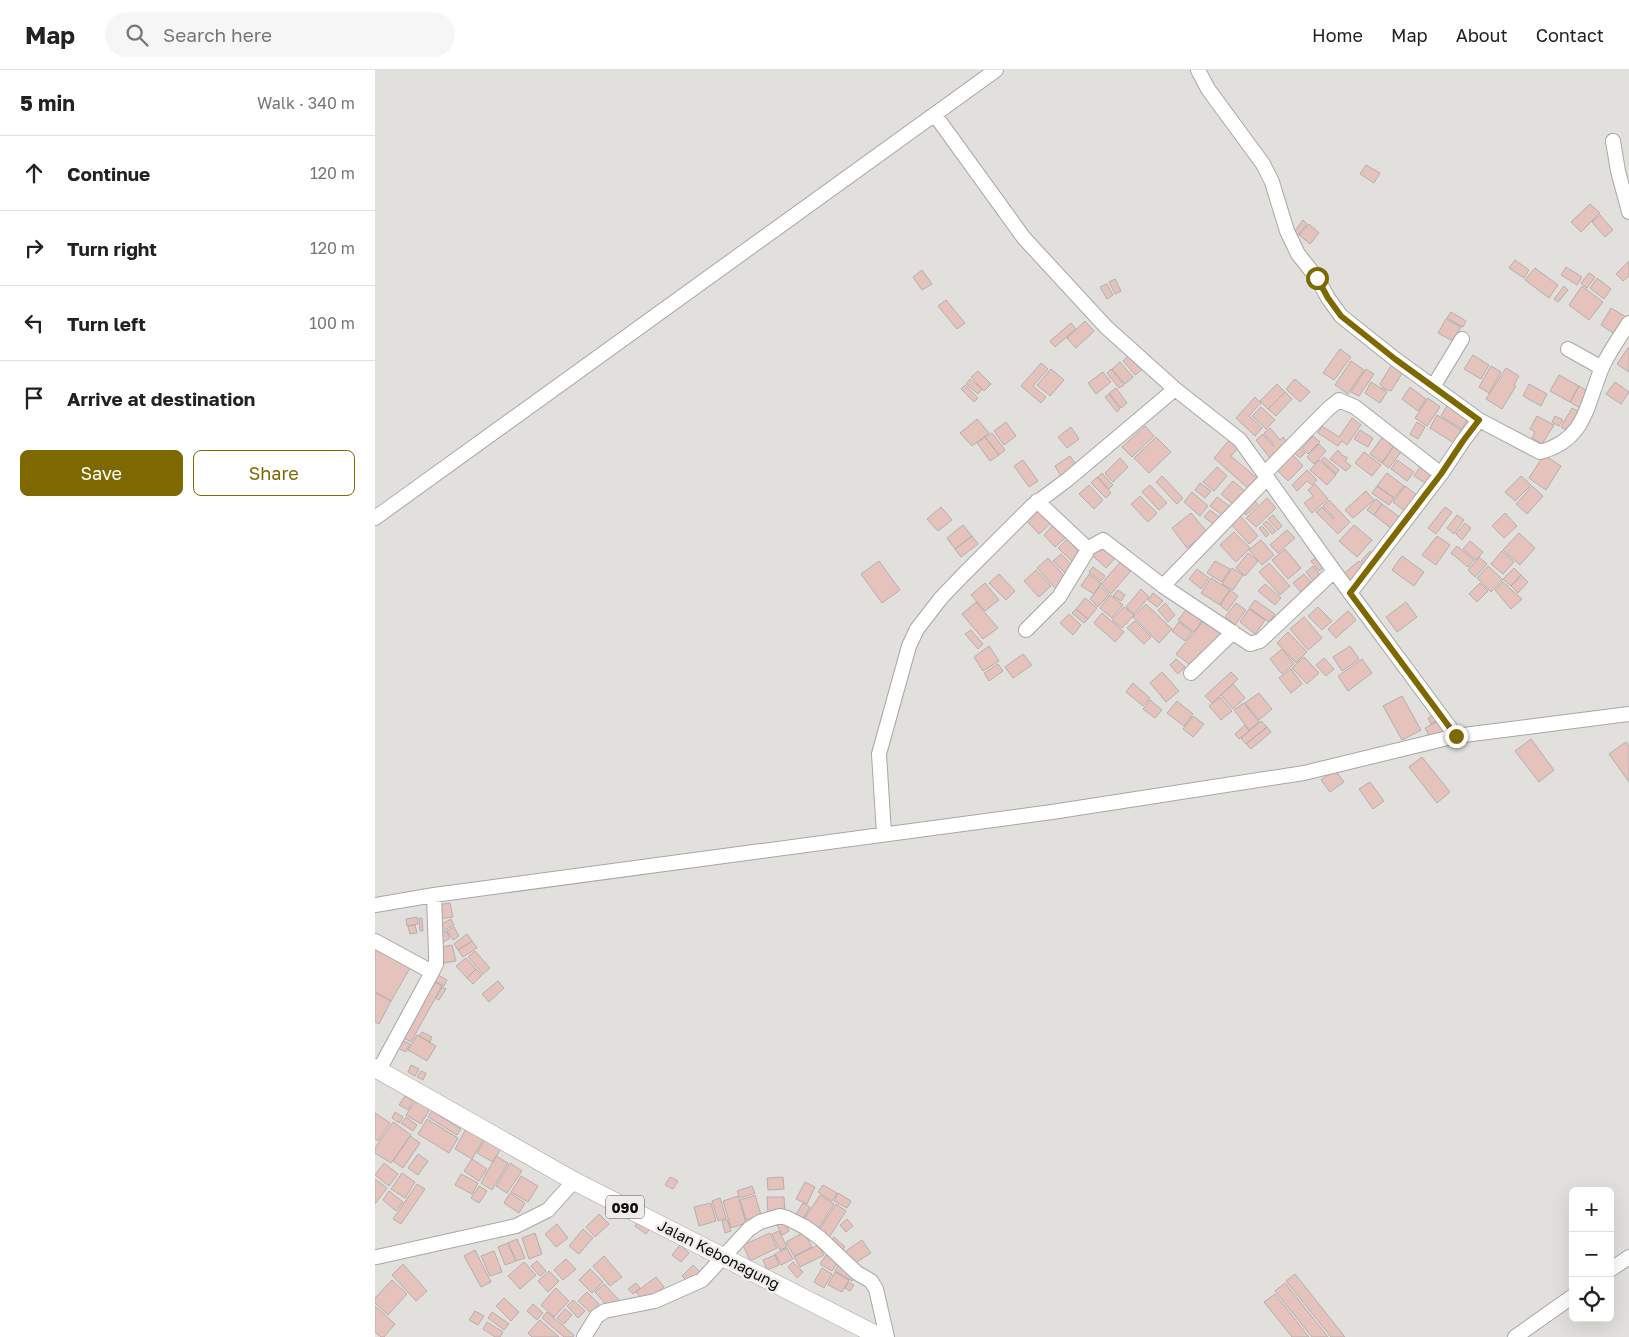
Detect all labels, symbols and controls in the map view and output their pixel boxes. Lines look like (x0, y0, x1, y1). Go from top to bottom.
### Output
search box (105, 12, 455, 57)
text: Map (25, 20, 75, 49)
icon: search (123, 21, 151, 49)
text: Search here (163, 23, 272, 46)
text: Home (1312, 24, 1363, 46)
text: Map (1391, 24, 1428, 46)
text: About (1456, 24, 1508, 46)
text: Contact (1536, 24, 1604, 46)
text: 5 min (20, 90, 75, 116)
text: Walk · 340 m (257, 93, 355, 113)
icon: ahead (20, 159, 48, 187)
text: Continue (67, 162, 150, 185)
text: 120 m (310, 163, 355, 183)
icon: right (20, 234, 48, 262)
text: Turn right (67, 237, 157, 260)
text: 120 m (310, 238, 355, 258)
route start (1306, 267, 1329, 290)
icon: left (20, 309, 48, 337)
text: Turn left (67, 312, 146, 335)
text: 100 m (309, 313, 355, 333)
icon: arrive (20, 384, 48, 412)
text: Arrive at destination (67, 387, 255, 410)
button: Save (20, 450, 183, 496)
button: Share (193, 450, 355, 496)
route end (1445, 725, 1468, 748)
map controls (1569, 1187, 1614, 1322)
button: + (1569, 1187, 1614, 1232)
road number: 090 (606, 1196, 644, 1218)
street label: Jalan Kebonagung (655, 1215, 783, 1293)
button: − (1569, 1232, 1614, 1277)
button: locate (1569, 1277, 1614, 1322)

